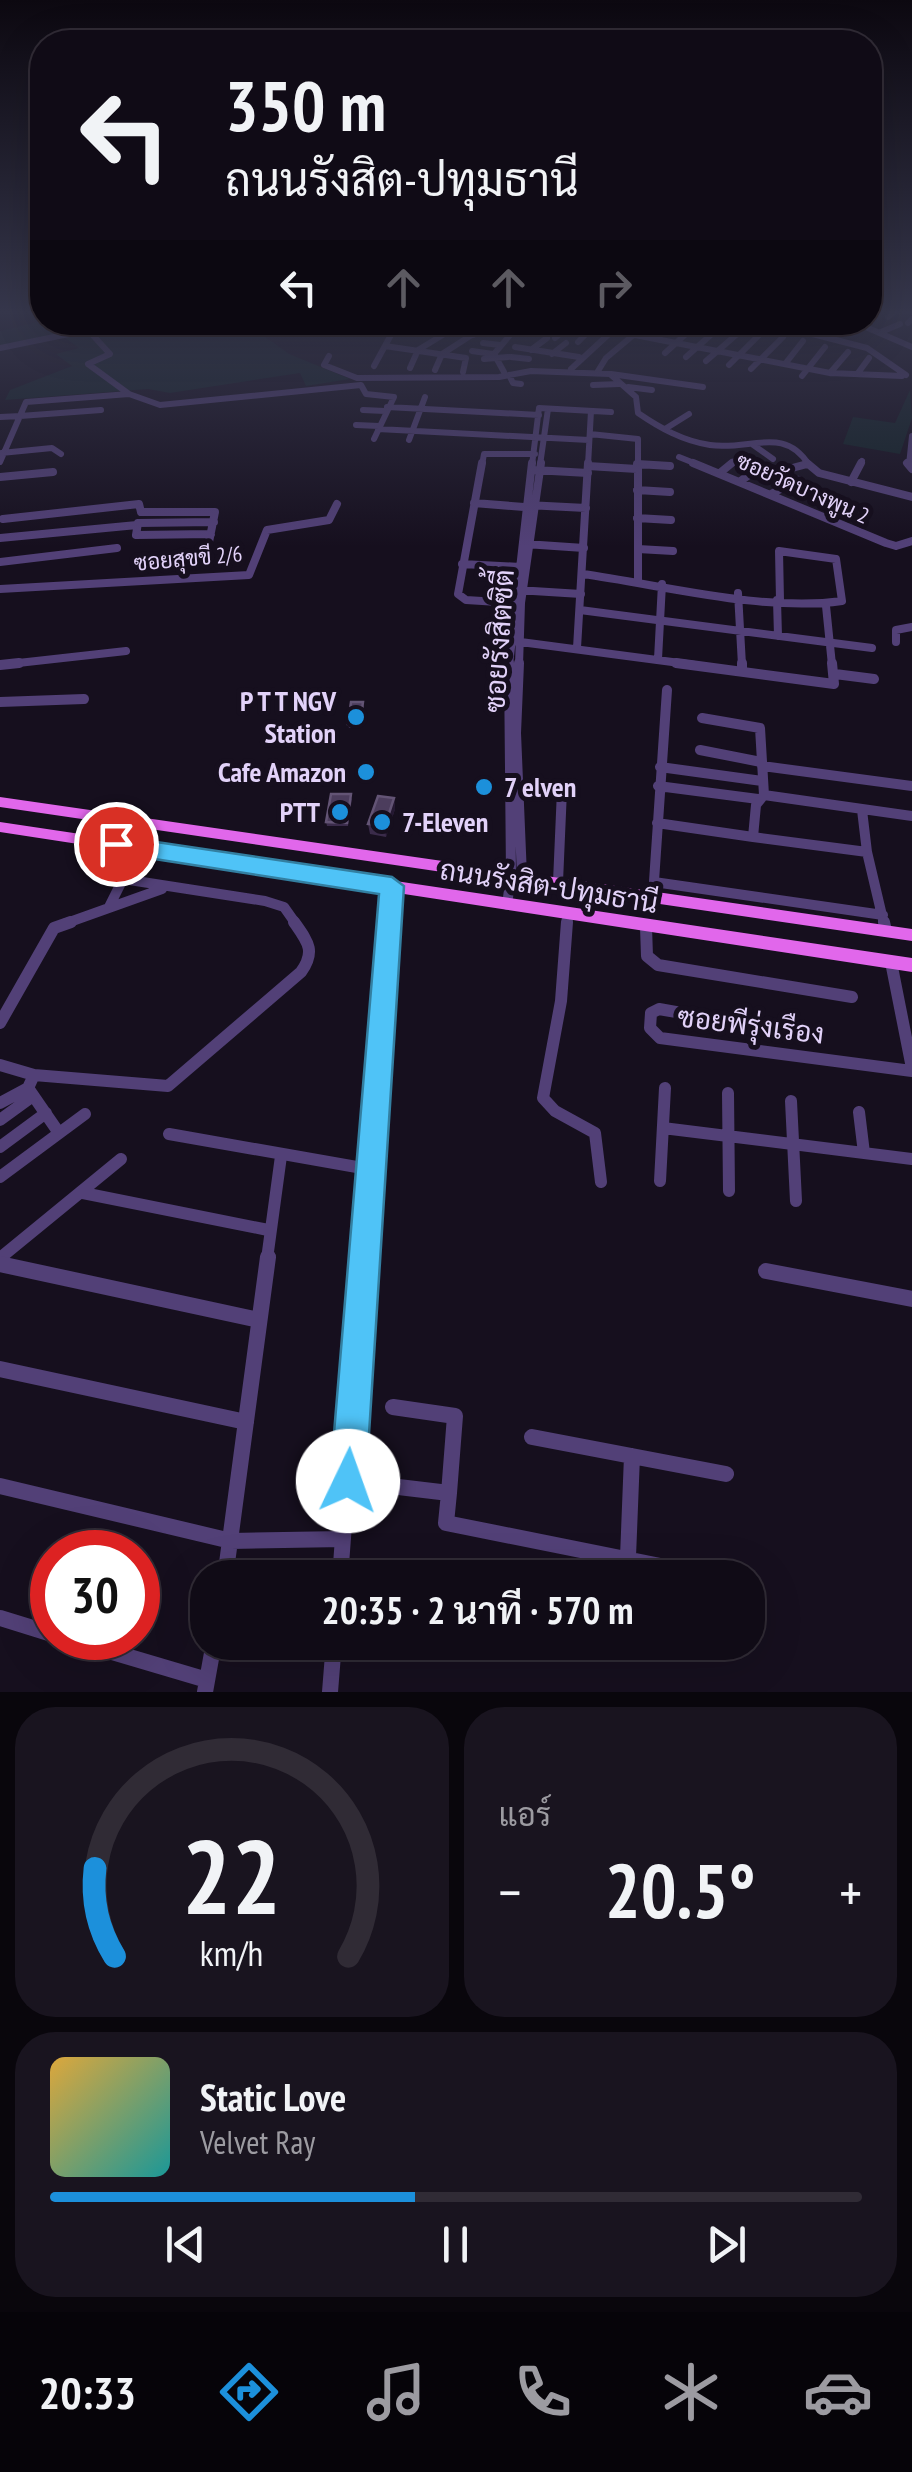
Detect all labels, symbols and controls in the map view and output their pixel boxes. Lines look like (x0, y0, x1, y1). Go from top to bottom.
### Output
text: 350 m (225, 60, 386, 150)
icon: left (60, 70, 190, 200)
text: ถนนรังสิต-ปทุมธานี (225, 150, 579, 208)
icon: left (271, 260, 326, 315)
icon: ahead (376, 260, 431, 315)
icon: ahead (481, 260, 536, 315)
icon: right (586, 260, 641, 315)
street label: ซอยวัดบางพูน 2 (731, 446, 874, 532)
street label: ซอยสุขขี 2/6 (133, 539, 244, 579)
street label: ซอยรังสิตซิตี้ (470, 566, 522, 714)
place label: P T T NGV Station (240, 682, 337, 751)
marker: P T T NGV Station (345, 706, 367, 728)
place label: Cafe Amazon (218, 753, 346, 790)
marker: Cafe Amazon (355, 761, 377, 783)
place label: 7 elven (504, 768, 576, 805)
marker: 7 elven (473, 776, 495, 798)
place label: PTT (280, 793, 321, 830)
marker: PTT (329, 801, 351, 823)
pin (74, 802, 159, 887)
place label: 7-Eleven (402, 803, 488, 840)
marker: 7-Eleven (371, 811, 393, 833)
icon: arrive (89, 817, 144, 872)
street label: ถนนรังสิต-ปทุมธานี (437, 850, 661, 923)
street label: ซอยพีรุ่งเรือง (675, 997, 827, 1054)
position arrow (296, 1429, 400, 1533)
speed limit sign: 30 (30, 1530, 160, 1660)
text: 20:35 · 2 นาที · 570 m (321, 1585, 634, 1634)
text: แอร์ (499, 1793, 551, 1835)
text: 22 (182, 1808, 281, 1943)
text: 20.5° (605, 1842, 756, 1939)
text: − (499, 1856, 521, 1927)
text: + (839, 1856, 862, 1927)
text: km/h (200, 1930, 263, 1976)
text: Static Love (200, 2072, 346, 2121)
text: Velvet Ray (200, 2121, 315, 2163)
icon: previous (158, 2217, 213, 2272)
icon: pause (428, 2217, 483, 2272)
icon: next (699, 2217, 754, 2272)
icon: directions (214, 2357, 284, 2427)
icon: music (361, 2357, 431, 2427)
icon: phone (508, 2357, 578, 2427)
icon: climate (656, 2357, 726, 2427)
icon: car (803, 2357, 873, 2427)
text: 20:33 (39, 2363, 136, 2421)

